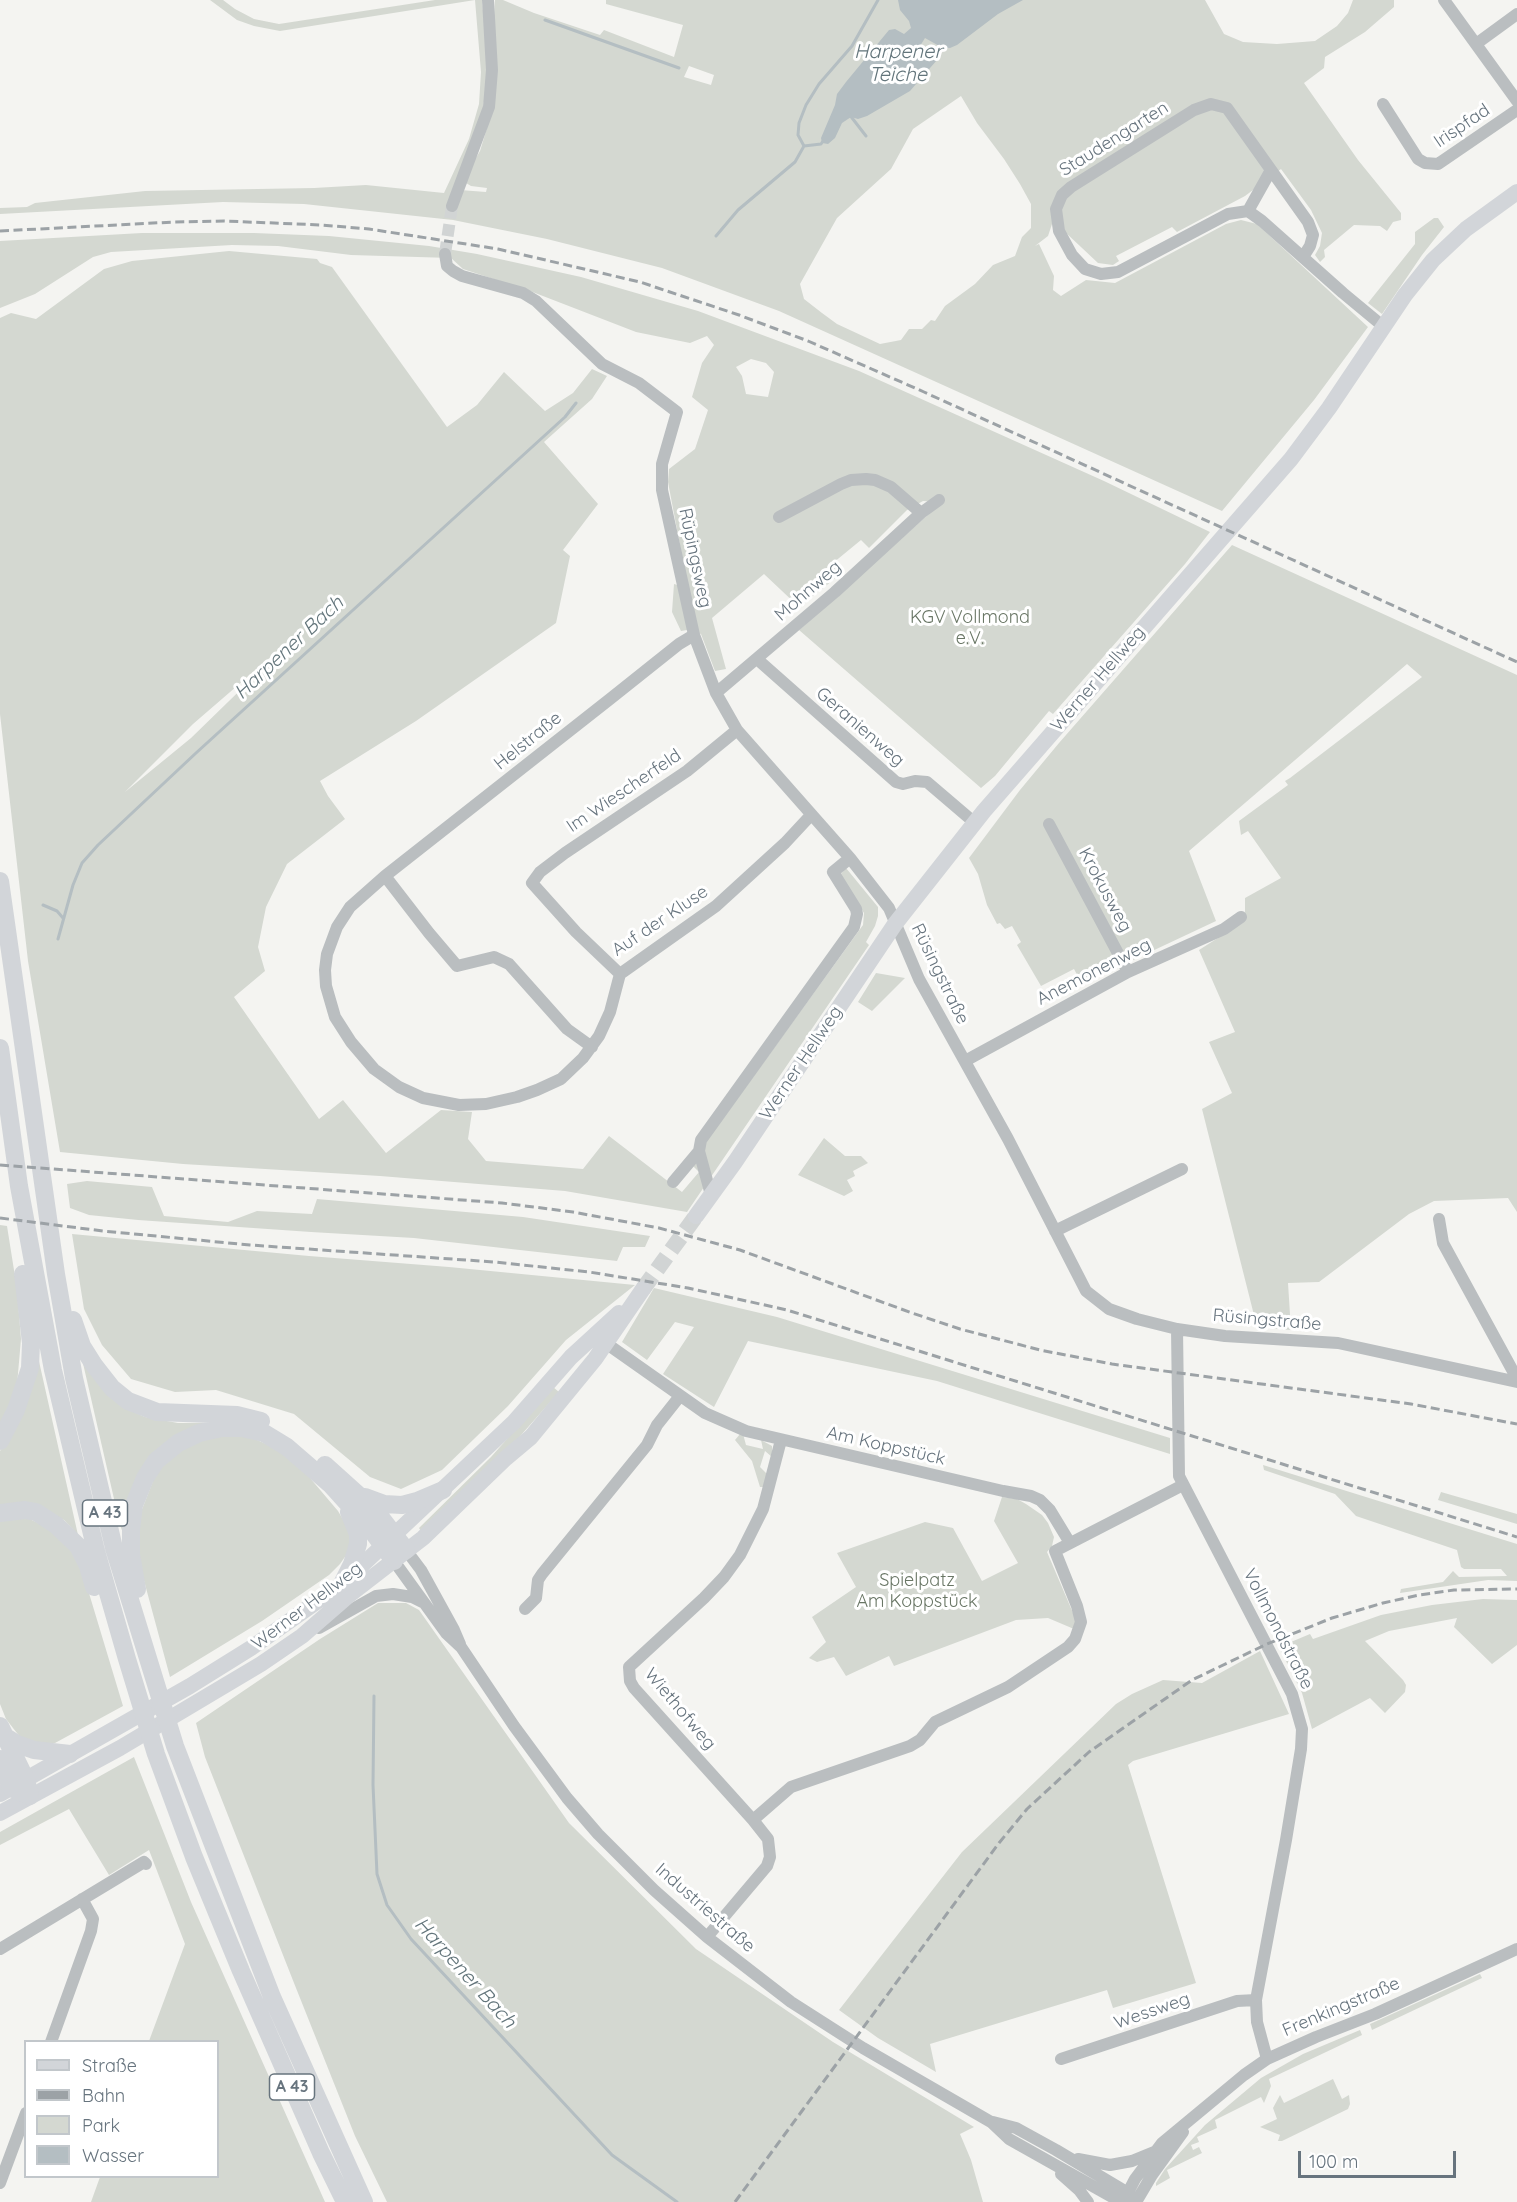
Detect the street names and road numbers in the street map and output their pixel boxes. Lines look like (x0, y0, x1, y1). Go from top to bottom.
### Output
street label: Staudengarten (1056, 97, 1172, 181)
street label: Irispfad (1430, 99, 1494, 153)
street label: Rüpingsweg (674, 506, 716, 610)
street label: Mohnweg (770, 556, 846, 626)
street label: Werner Hellweg (1046, 622, 1150, 736)
street label: Geranienweg (811, 683, 909, 771)
street label: Helstraße (490, 707, 566, 775)
street label: Im Wiescherfeld (563, 745, 685, 837)
street label: Krokusweg (1074, 844, 1136, 936)
street label: Auf der Kluse (608, 881, 712, 961)
street label: Rüsingstraße (906, 920, 974, 1028)
street label: Anemonenweg (1033, 934, 1155, 1010)
street label: Werner Hellweg (755, 1002, 847, 1124)
street label: Rüsingstraße (1212, 1304, 1322, 1336)
street label: Am Koppstück (825, 1422, 947, 1470)
road number: A 43 (82, 1500, 128, 1526)
street label: Werner Hellweg (248, 1557, 366, 1655)
street label: Vollmondstraße (1238, 1565, 1318, 1693)
street label: Wiethofweg (640, 1664, 720, 1754)
street label: Industriestraße (651, 1859, 759, 1957)
street label: Frenkingstraße (1279, 1973, 1403, 2041)
street label: Wessweg (1111, 1988, 1193, 2034)
road number: A 43 (270, 2074, 314, 2100)

